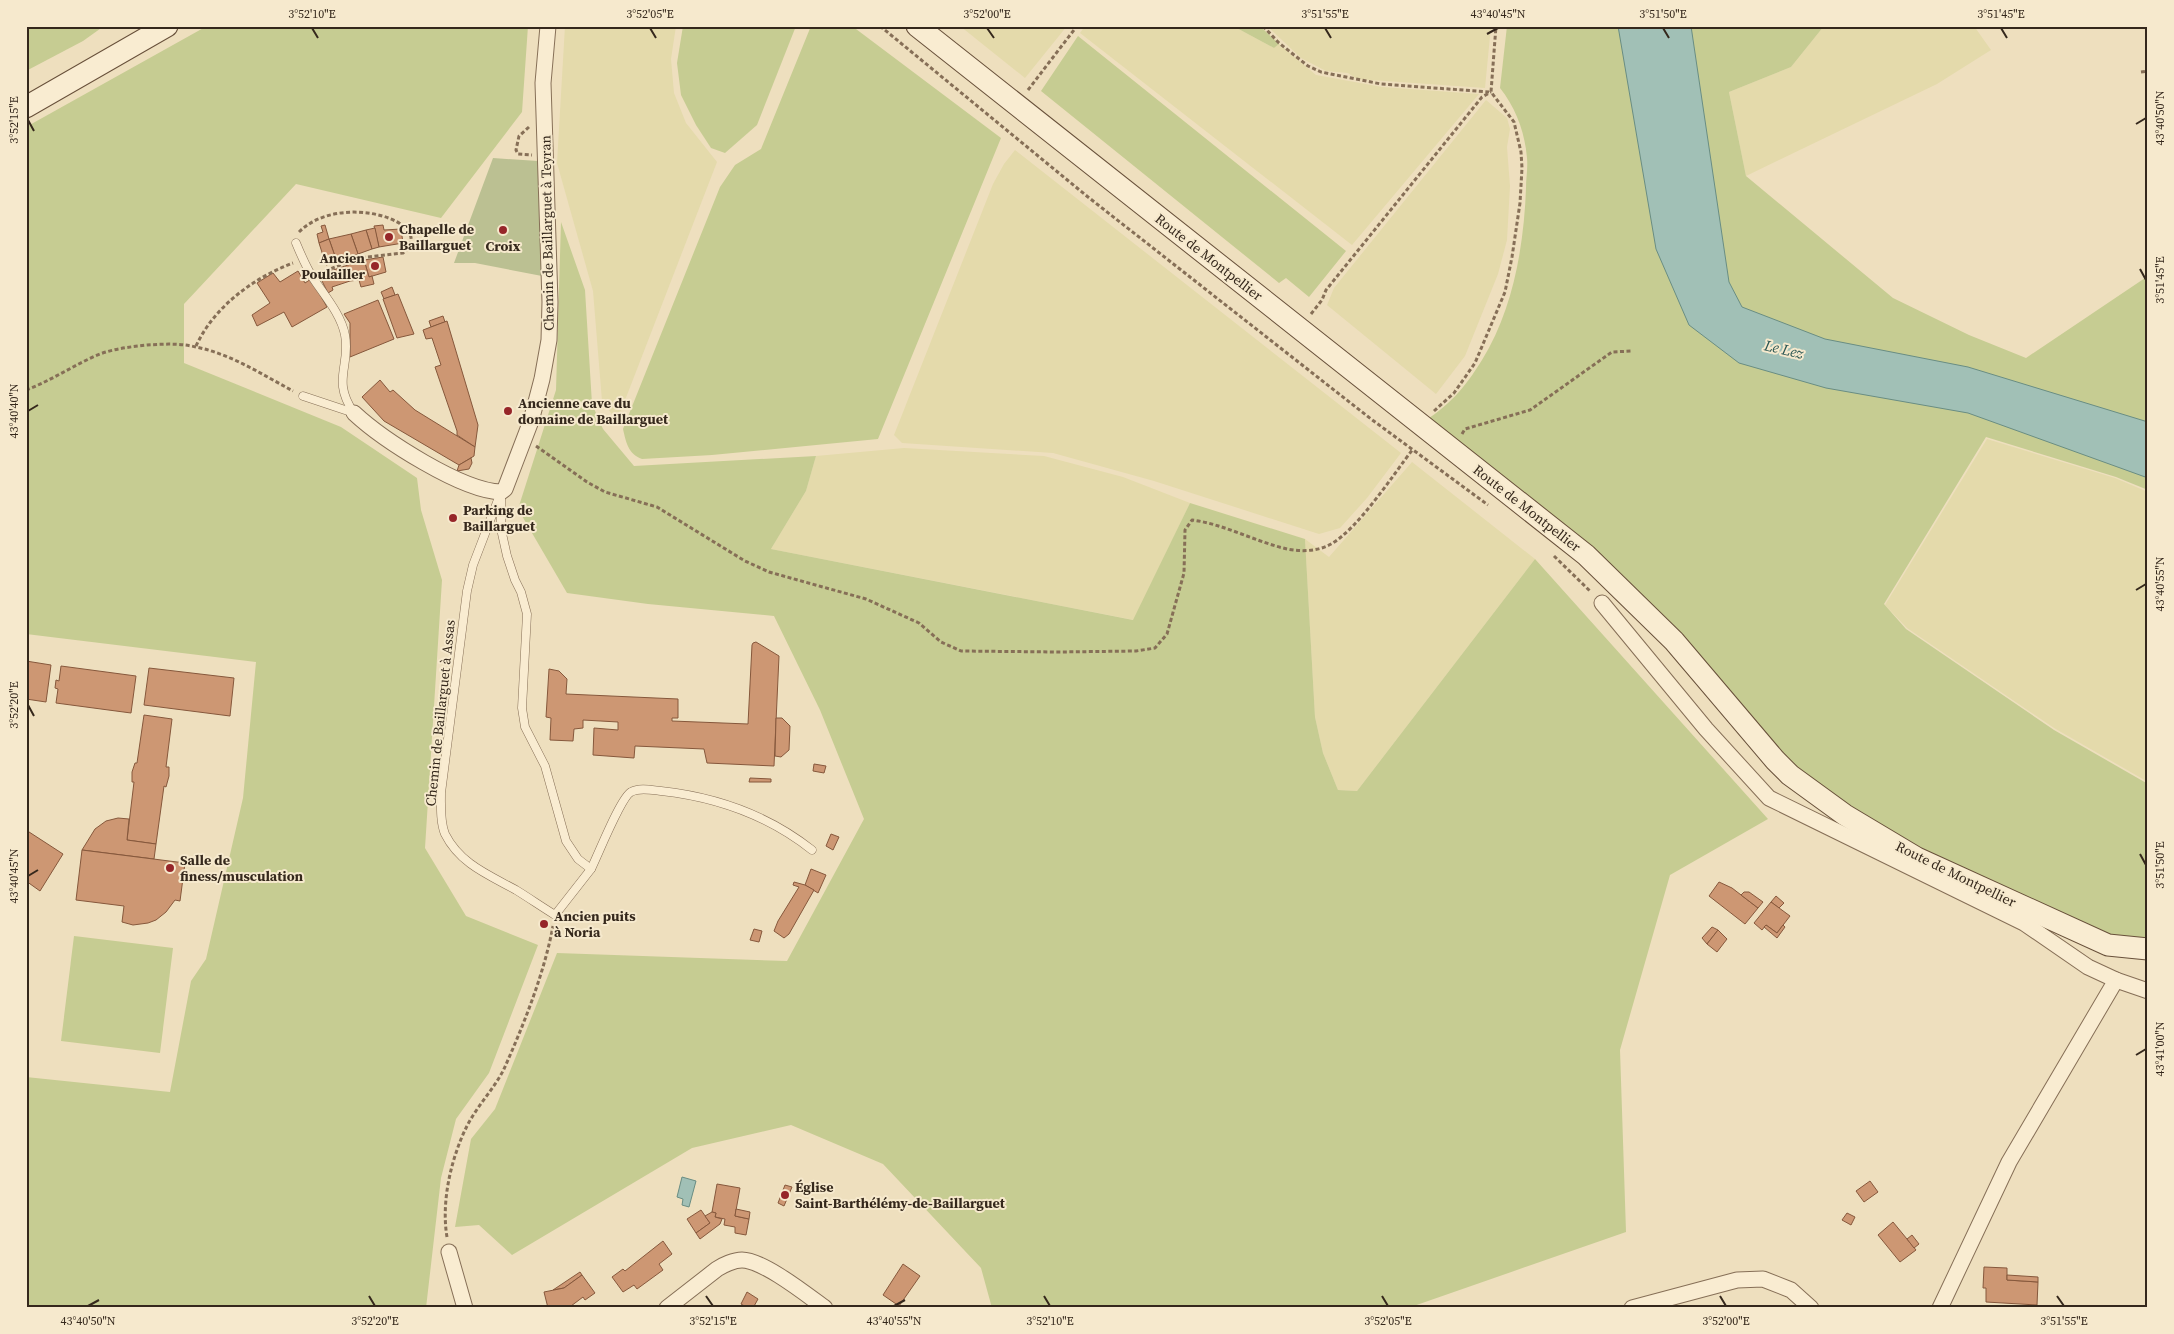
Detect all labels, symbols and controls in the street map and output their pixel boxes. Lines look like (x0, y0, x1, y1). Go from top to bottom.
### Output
text: 3°52'10"E (288, 6, 336, 22)
text: 3°52'05"E (626, 6, 674, 22)
text: 3°52'00"E (963, 6, 1011, 22)
text: 3°51'55"E (1301, 6, 1349, 22)
text: 43°40'45"N (1470, 6, 1526, 22)
text: 3°51'50"E (1639, 6, 1687, 22)
text: 3°51'45"E (1977, 6, 2025, 22)
text: 43°40'50"N (2152, 90, 2168, 146)
text: 3°52'15"E (6, 96, 22, 144)
street label: Chemin de Baillarguet à Teyran (535, 134, 559, 331)
street label: Route de Montpellier (1151, 209, 1267, 305)
place label: Chapelle de Baillarguet (399, 219, 474, 255)
marker: Croix (497, 224, 509, 236)
marker: Chapelle de Baillarguet (383, 231, 395, 243)
place label: Croix (485, 236, 521, 256)
place label: Ancien Poulailler (301, 248, 365, 284)
text: 3°51'45"E (2152, 256, 2168, 304)
marker: Ancien Poulailler (369, 260, 381, 272)
water label: Le Lez (1761, 334, 1807, 364)
text: 43°40'40"N (6, 383, 22, 439)
place label: Ancienne cave du domaine de Baillarguet (518, 393, 669, 429)
marker: Ancienne cave du domaine de Baillarguet (502, 405, 514, 417)
street label: Route de Montpellier (1469, 460, 1585, 556)
place label: Parking de Baillarguet (463, 500, 536, 536)
marker: Parking de Baillarguet (447, 512, 459, 524)
text: 43°40'55"N (2152, 556, 2168, 612)
street label: Chemin de Baillarguet à Assas (420, 619, 460, 807)
text: 3°52'20"E (6, 681, 22, 729)
street label: Route de Montpellier (1892, 836, 2020, 912)
text: 3°51'50"E (2152, 841, 2168, 889)
text: 43°40'45"N (6, 848, 22, 904)
place label: Salle de finess/musculation (180, 850, 304, 886)
marker: Salle de finess/musculation (164, 862, 176, 874)
place label: Ancien puits à Noria (554, 906, 636, 942)
marker: Ancien puits à Noria (538, 918, 550, 930)
text: 43°41'00"N (2152, 1021, 2168, 1077)
place label: Église Saint-Barthélémy-de-Baillarguet (795, 1177, 1006, 1213)
marker: Église Saint-Barthélémy-de-Baillarguet (779, 1189, 791, 1201)
text: 43°40'50"N (60, 1313, 116, 1329)
text: 3°52'20"E (351, 1313, 399, 1329)
text: 3°52'15"E (689, 1313, 737, 1329)
text: 43°40'55"N (866, 1313, 922, 1329)
text: 3°52'10"E (1026, 1313, 1074, 1329)
text: 3°52'05"E (1364, 1313, 1412, 1329)
text: 3°52'00"E (1702, 1313, 1750, 1329)
text: 3°51'55"E (2040, 1313, 2088, 1329)

